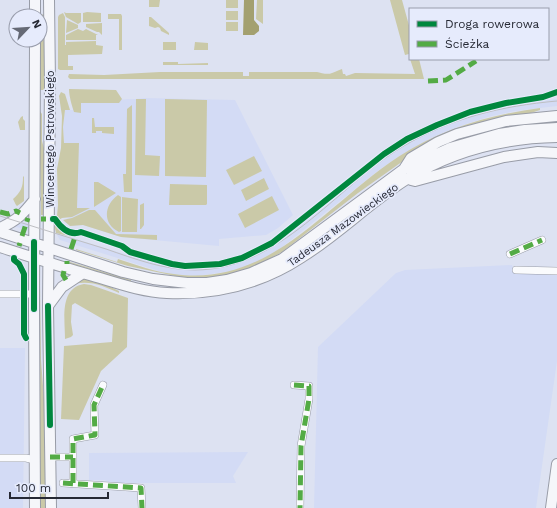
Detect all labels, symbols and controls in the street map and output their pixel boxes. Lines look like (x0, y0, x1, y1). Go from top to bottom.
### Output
north arrow (8, 8, 48, 48)
legend (409, 8, 549, 60)
text: Droga rowerowa (445, 17, 540, 31)
text: N (29, 18, 44, 30)
text: Ścieżka (445, 37, 490, 51)
street label: Wincentego Pstrowskiego (44, 70, 57, 208)
street label: Tadeusza Mazowieckiego (285, 180, 401, 270)
scale bar (10, 474, 108, 500)
text: 100 m (16, 481, 51, 495)

